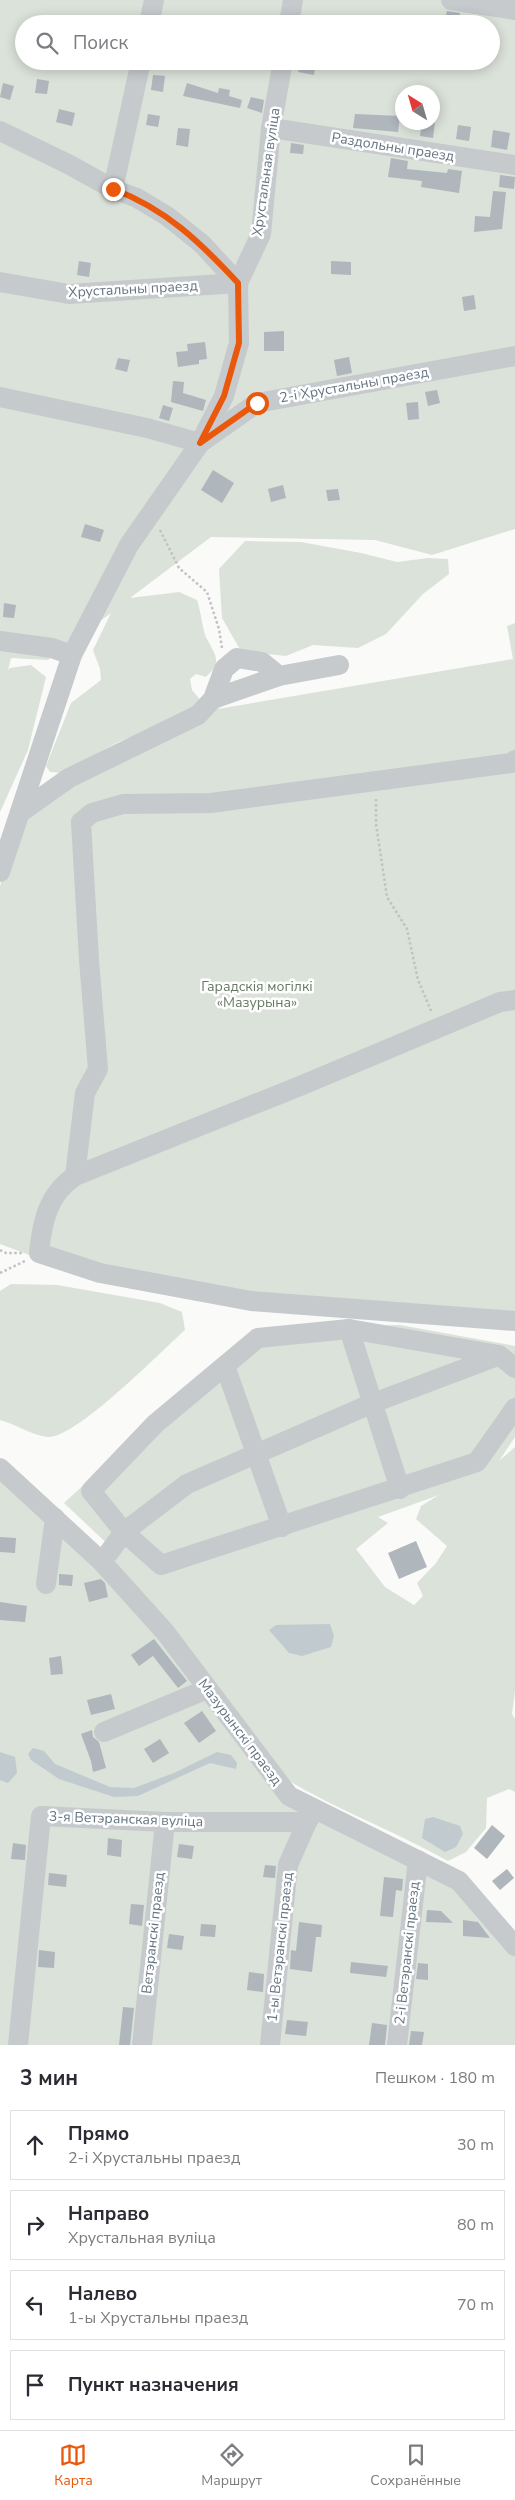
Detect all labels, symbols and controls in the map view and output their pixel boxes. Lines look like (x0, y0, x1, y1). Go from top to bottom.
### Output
search box (15, 15, 500, 70)
icon: search (33, 29, 61, 57)
text: Поиск (73, 30, 128, 56)
north arrow (395, 85, 440, 130)
street label: Хрустальная вуліца (248, 107, 284, 237)
street label: Раздольны праезд (330, 128, 456, 166)
route end (102, 178, 125, 201)
street label: Хрустальны праезд (68, 276, 198, 302)
street label: 2-і Хрустальны праезд (278, 363, 430, 407)
route start (246, 392, 269, 415)
park label: Гарадскія могілкі «Мазурына» (201, 977, 313, 1012)
street label: Мазурынскі праезд (194, 1675, 286, 1789)
street label: 3-я Ветэранская вуліца (49, 1807, 203, 1831)
street label: Ветэранскі праезд (137, 1871, 169, 1995)
street label: 1-ы Ветэранскі праезд (263, 1871, 297, 2023)
street label: 2-і Ветэранскі праезд (390, 1881, 424, 2025)
text: 3 мин (20, 2064, 78, 2092)
text: Пешком · 180 m (375, 2067, 495, 2089)
text: Прямо (68, 2121, 129, 2147)
icon: ahead (21, 2131, 49, 2159)
text: 30 m (457, 2134, 494, 2156)
text: 2-і Хрустальны праезд (68, 2147, 240, 2169)
text: Направо (68, 2201, 149, 2227)
icon: right (21, 2211, 49, 2239)
text: 80 m (457, 2214, 494, 2236)
text: Хрустальная вуліца (68, 2227, 216, 2249)
text: Налево (68, 2281, 137, 2307)
icon: left (21, 2291, 49, 2319)
text: 70 m (457, 2294, 494, 2316)
text: 1-ы Хрустальны праезд (68, 2307, 248, 2329)
icon: arrive (21, 2371, 49, 2399)
text: Пункт назначения (68, 2372, 239, 2398)
tab: Карта (54, 2441, 93, 2490)
tab: Маршрут (201, 2441, 262, 2490)
tab: Сохранённые (370, 2441, 461, 2490)

